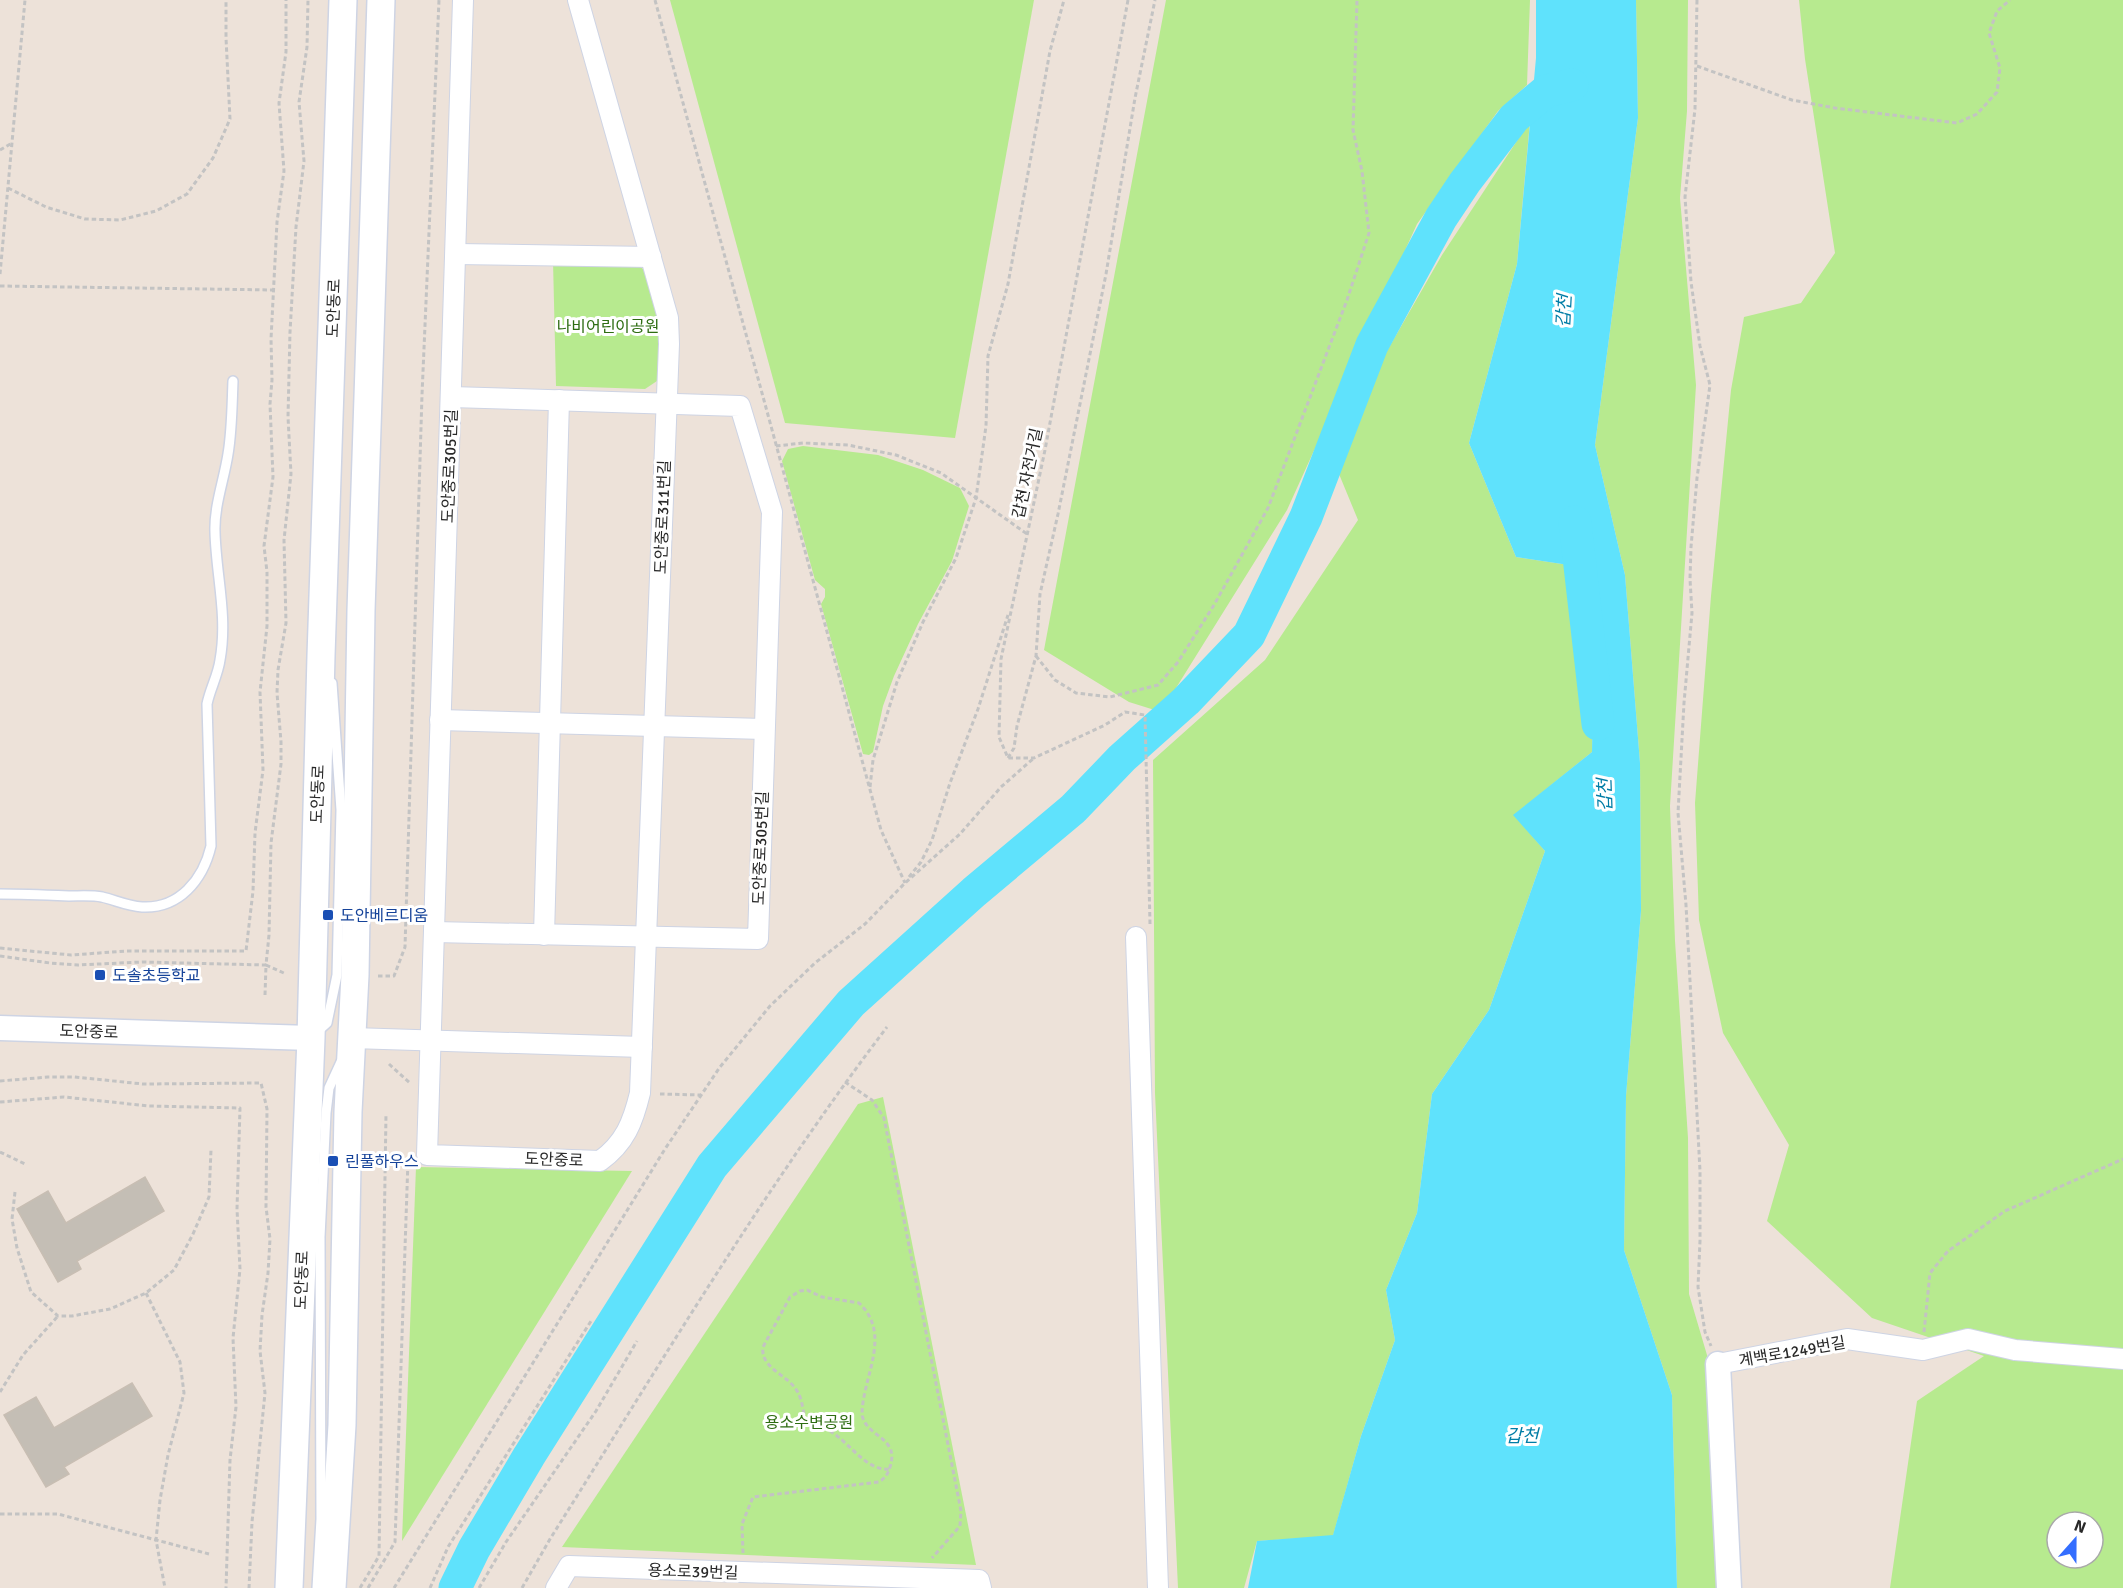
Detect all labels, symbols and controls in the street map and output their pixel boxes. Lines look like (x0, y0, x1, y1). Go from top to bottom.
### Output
street label: 도안동로 (323, 278, 345, 338)
water label: 갑천 (1552, 291, 1576, 328)
park label: 나비어린이공원 (556, 317, 660, 337)
street label: 도안중로305번길 (438, 409, 462, 523)
street label: 갑천 자전거길 (1009, 426, 1047, 520)
street label: 도안중로311번길 (651, 460, 675, 574)
street label: 도안동로 (307, 764, 329, 824)
water label: 갑천 (1593, 776, 1617, 812)
street label: 도안중로305번길 (749, 791, 773, 905)
place label: 도안베르디움 (340, 906, 428, 926)
marker: 도안베르디움 (321, 908, 335, 922)
place label: 도솔초등학교 (112, 966, 200, 986)
marker: 도솔초등학교 (93, 968, 107, 982)
street label: 도안중로 (59, 1021, 119, 1043)
street label: 도안중로 (524, 1149, 584, 1171)
place label: 린풀하우스 (345, 1152, 419, 1172)
marker: 린풀하우스 (326, 1154, 340, 1168)
street label: 도안동로 (291, 1250, 313, 1310)
street label: 계백로1249번길 (1737, 1333, 1847, 1371)
park label: 용소수변공원 (765, 1413, 853, 1433)
water label: 갑천 (1505, 1425, 1541, 1447)
north arrow (2045, 1510, 2105, 1570)
text: N (2071, 1516, 2089, 1538)
street label: 용소로39번길 (647, 1560, 739, 1584)

